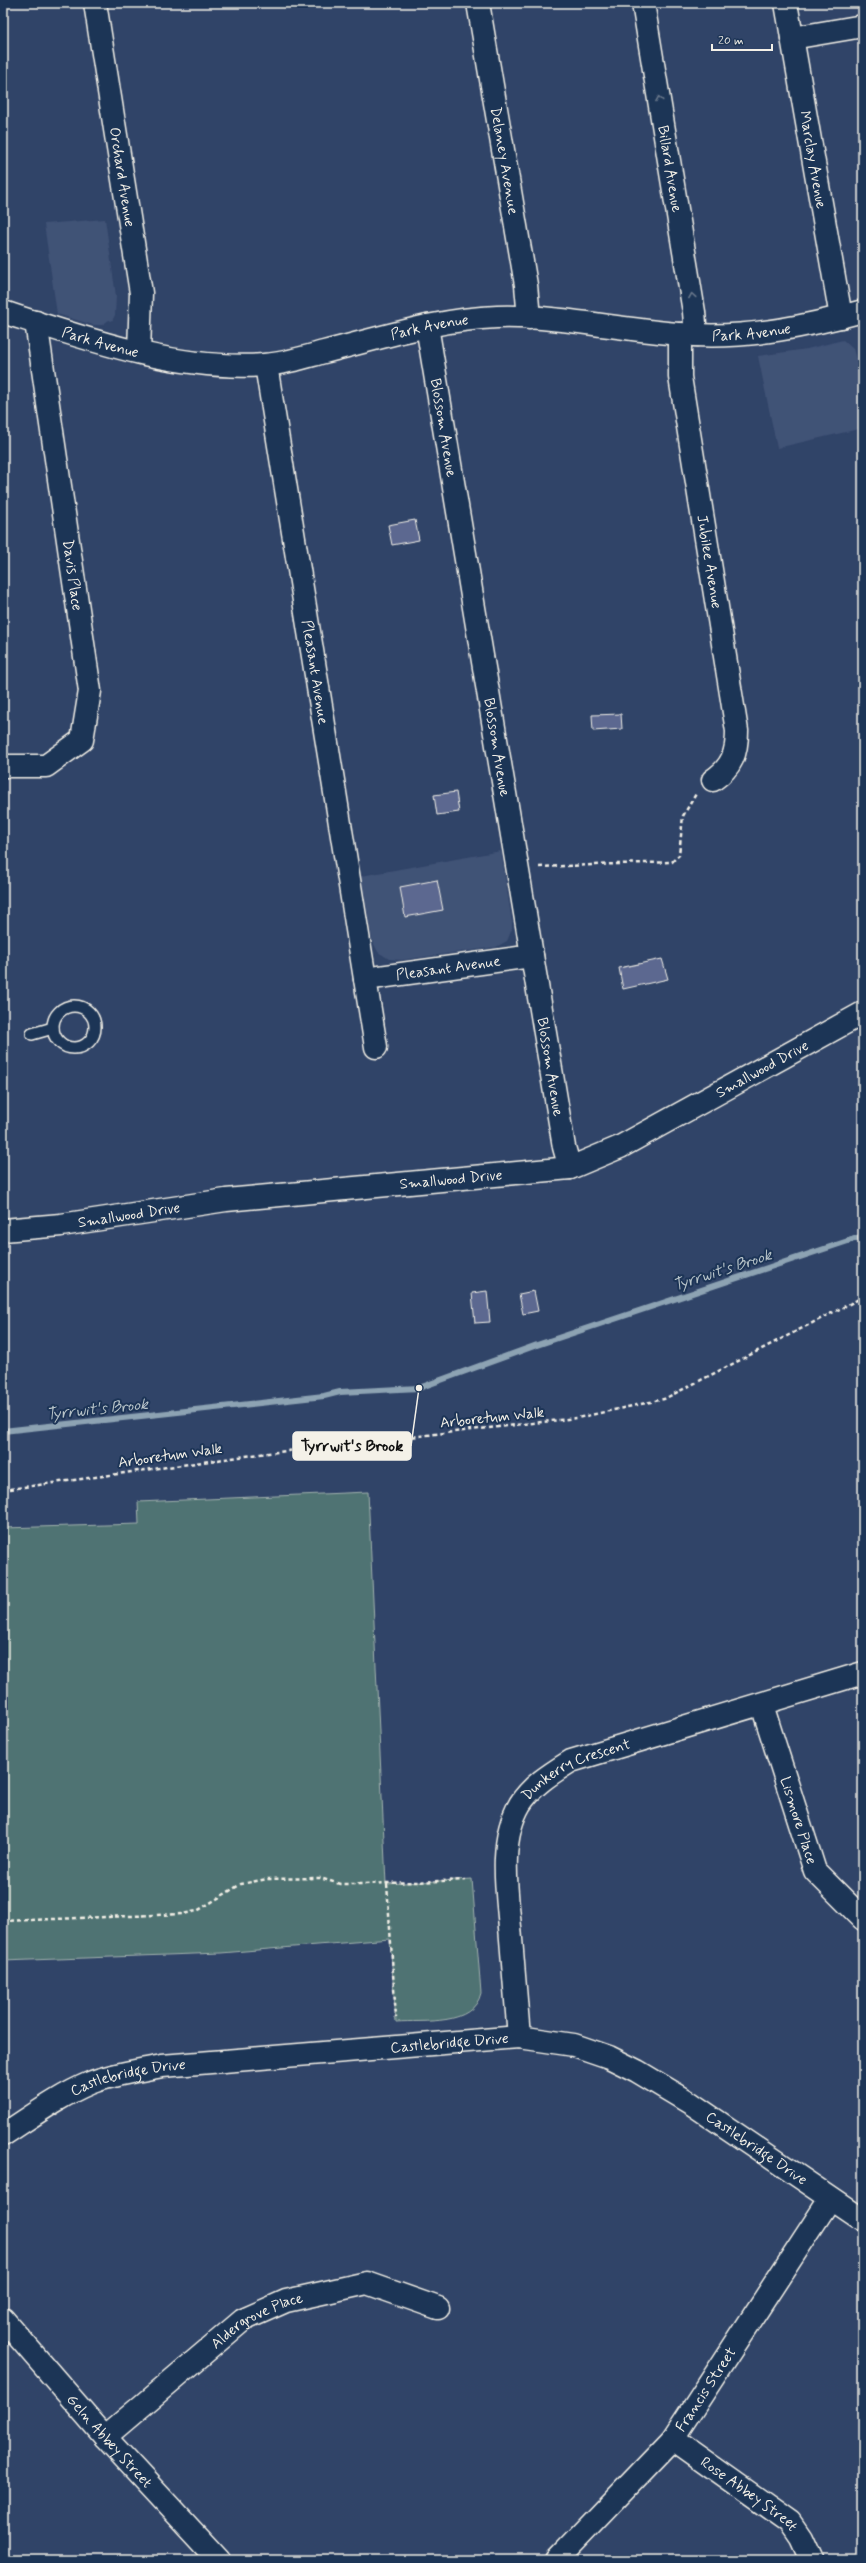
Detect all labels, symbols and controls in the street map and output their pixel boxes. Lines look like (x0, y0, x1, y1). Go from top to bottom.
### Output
scale bar (712, 26, 772, 52)
text: 20 m (718, 33, 744, 49)
one-way arrow (655, 96, 664, 102)
street label: Delaney Avenue (485, 105, 523, 216)
street label: Marclay Avenue (794, 109, 831, 210)
street label: Billard Avenue (652, 124, 686, 214)
street label: Orchard Avenue (104, 126, 139, 228)
one-way arrow (688, 293, 697, 299)
street label: Park Avenue (388, 310, 470, 345)
street label: Park Avenue (712, 319, 793, 346)
street label: Park Avenue (59, 323, 141, 363)
street label: Blossom Avenue (425, 377, 461, 479)
street label: Jubilee Avenue (691, 513, 726, 610)
street label: Davis Place (57, 538, 87, 612)
street label: Pleasant Avenue (296, 618, 333, 726)
street label: Blossom Avenue (478, 696, 514, 798)
street label: Pleasant Avenue (395, 951, 502, 986)
street label: Blossom Avenue (532, 1016, 568, 1118)
street label: Smallwood Drive (712, 1036, 813, 1103)
street label: Smallwood Drive (399, 1165, 504, 1195)
street label: Smallwood Drive (77, 1198, 182, 1233)
water label: Tyrrwit's Brook (670, 1244, 775, 1296)
water label: Tyrrwit's Brook (45, 1394, 150, 1425)
street label: Arboretum Walk (439, 1403, 546, 1433)
callout: Tyrrwit's Brook (293, 1432, 411, 1460)
text: Tyrrwit's Brook (301, 1436, 403, 1457)
street label: Arboretum Walk (117, 1439, 224, 1473)
street label: Dunkerry Crescent (518, 1735, 633, 1805)
street label: Lismore Place (774, 1774, 821, 1867)
street label: Castlebridge Drive (390, 2029, 510, 2058)
street label: Castlebridge Drive (67, 2055, 187, 2102)
street label: Castlebridge Drive (701, 2107, 811, 2190)
street label: Aldergrove Place (207, 2289, 305, 2354)
street label: Francis Street (671, 2344, 741, 2436)
street label: Geln Abbey Street (61, 2390, 157, 2493)
street label: Rose Abbey Street (696, 2453, 802, 2536)

